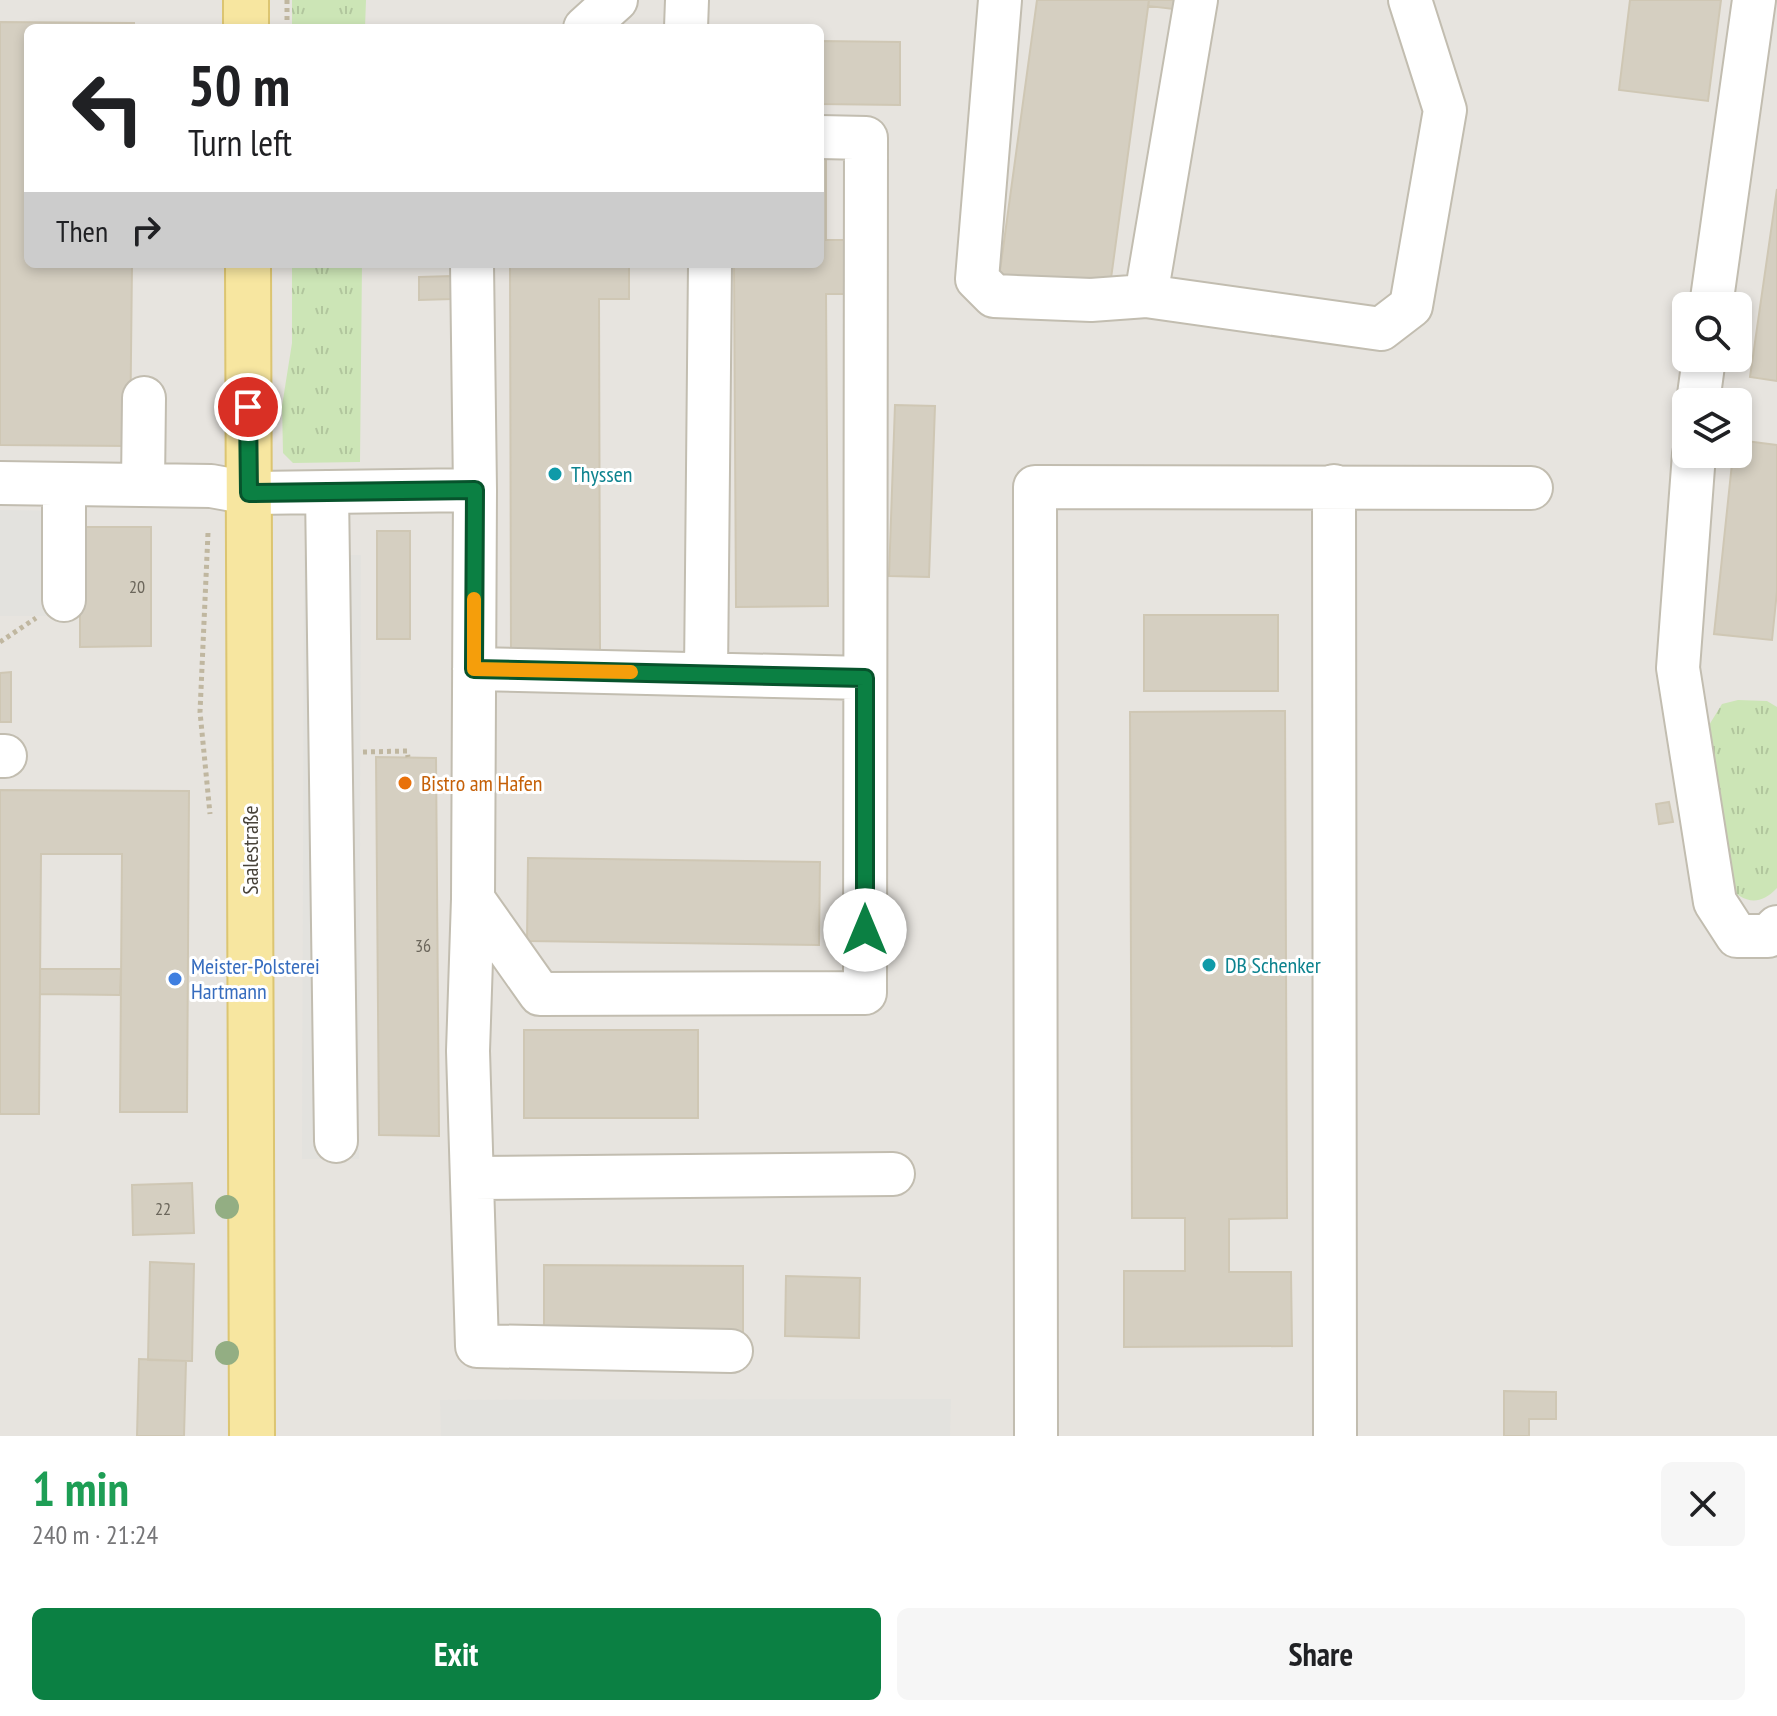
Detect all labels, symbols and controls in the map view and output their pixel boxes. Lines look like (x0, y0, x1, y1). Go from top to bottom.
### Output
text: 50 m (188, 49, 290, 121)
icon: left (56, 56, 160, 160)
text: Turn left (188, 119, 292, 166)
icon: right (124, 208, 168, 252)
text: Then (56, 211, 108, 250)
map controls (1672, 292, 1752, 468)
button: search (1672, 292, 1752, 372)
pin (214, 373, 282, 441)
icon: arrive (226, 385, 270, 429)
button: layers (1672, 388, 1752, 468)
place label: Thyssen (571, 460, 632, 488)
marker: Thyssen (546, 465, 564, 483)
house number: 20 (129, 575, 145, 598)
place label: Bistro am Hafen (421, 769, 542, 797)
marker: Bistro am Hafen (396, 774, 414, 792)
street label: Saalestraße (236, 805, 264, 895)
position arrow (823, 888, 907, 972)
house number: 36 (415, 934, 431, 957)
place label: DB Schenker (1225, 951, 1321, 979)
place label: Meister-Polsterei Hartmann (191, 952, 320, 1005)
marker: DB Schenker (1200, 956, 1218, 974)
marker: Meister-Polsterei Hartmann (166, 970, 184, 988)
house number: 22 (155, 1197, 171, 1220)
text: 1 min (32, 1457, 129, 1519)
button: close (1661, 1462, 1745, 1546)
text: 240 m · 21:24 (32, 1518, 158, 1551)
button: Exit (32, 1608, 881, 1700)
button: Share (897, 1608, 1745, 1700)

